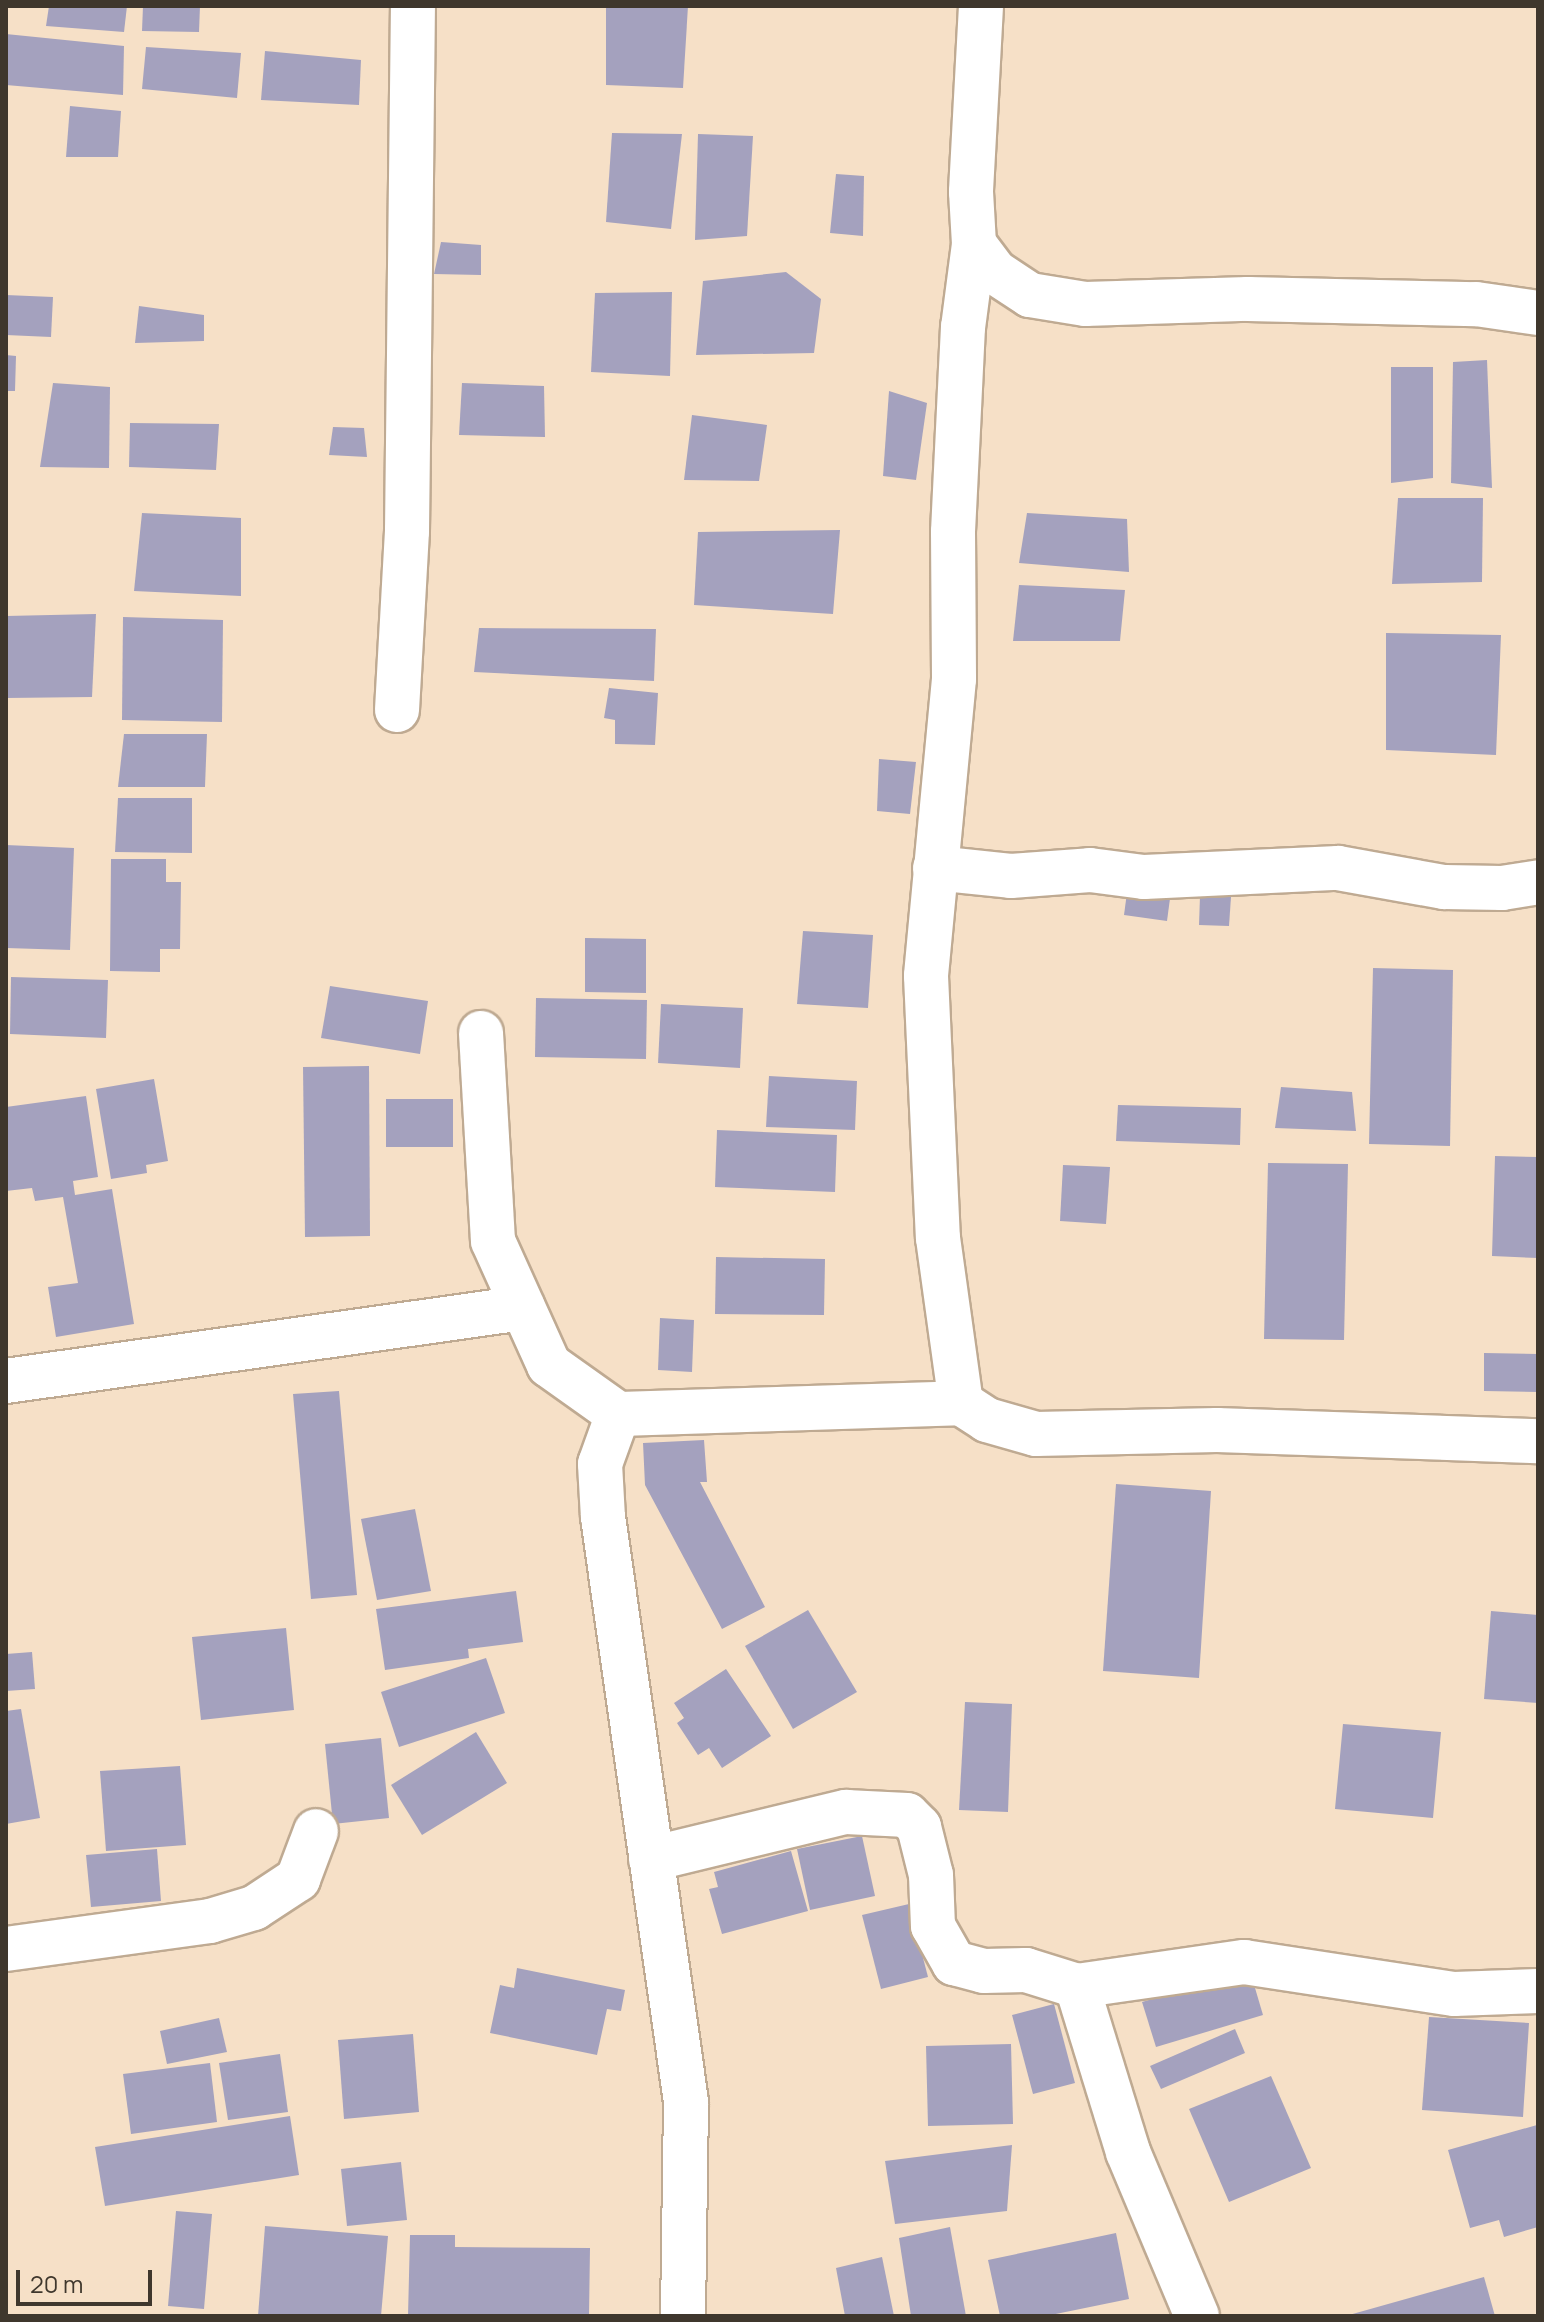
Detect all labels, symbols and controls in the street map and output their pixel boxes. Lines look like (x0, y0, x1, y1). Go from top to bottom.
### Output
scale bar (20, 2254, 156, 2304)
text: 20 m (30, 2267, 83, 2300)

